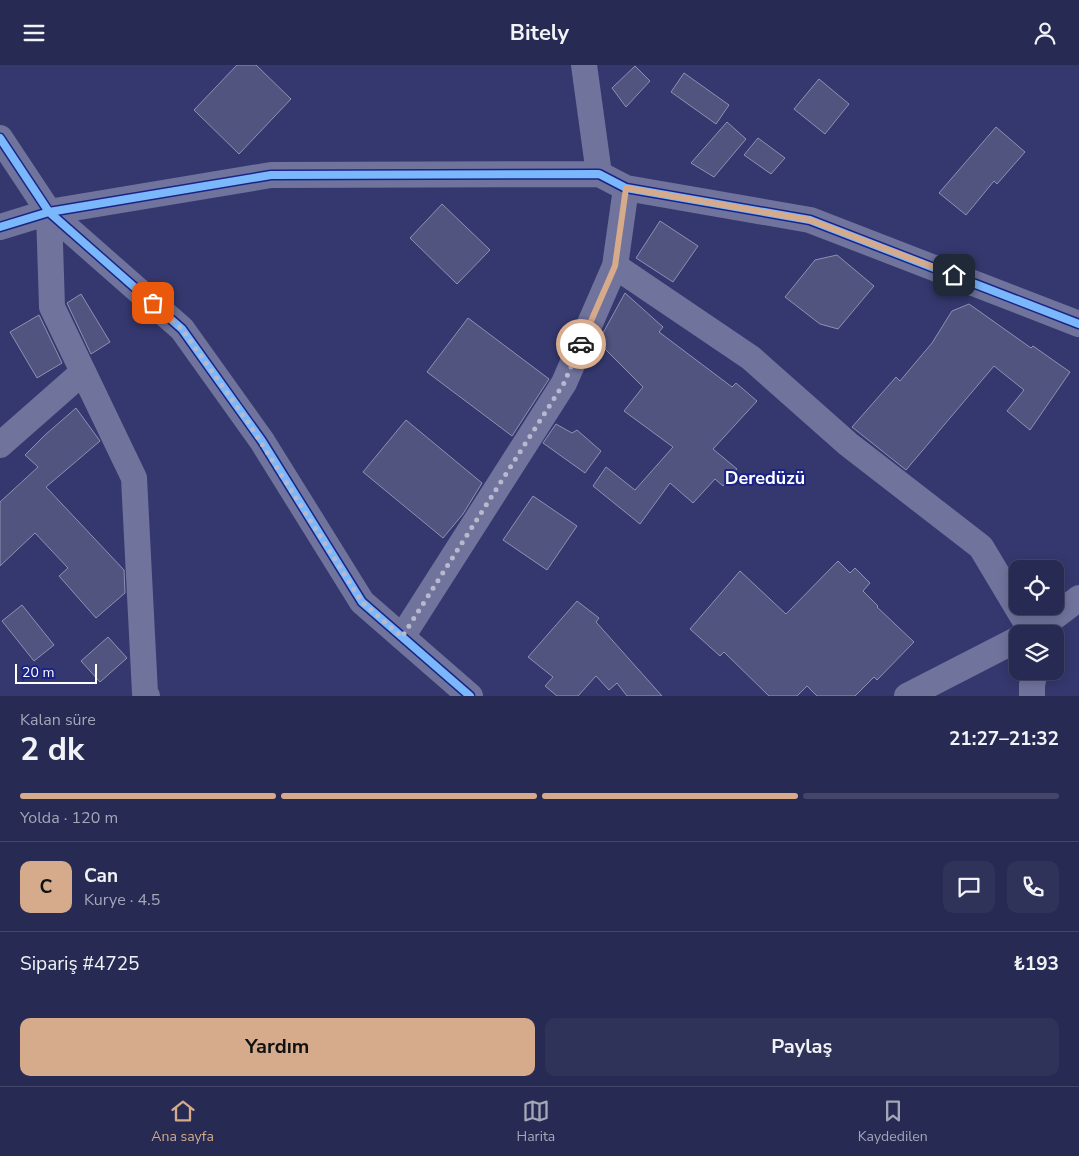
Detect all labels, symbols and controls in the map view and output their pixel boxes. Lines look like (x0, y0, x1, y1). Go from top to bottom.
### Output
text: Bitely (510, 18, 569, 48)
icon: menu (20, 19, 48, 47)
icon: person (1031, 19, 1059, 47)
pin (933, 254, 975, 296)
icon: home (940, 261, 968, 289)
pin (132, 282, 174, 324)
icon: bag (139, 289, 167, 317)
courier (556, 319, 606, 369)
icon: car (567, 330, 595, 358)
district label: Deredüzü (725, 466, 805, 490)
map controls (1009, 560, 1064, 680)
button: locate (1009, 560, 1064, 615)
button: layers (1009, 625, 1064, 680)
scale bar (15, 661, 98, 684)
text: 20 m (22, 663, 54, 682)
text: Kalan süre (20, 709, 96, 731)
text: 21:27–21:32 (949, 726, 1059, 752)
text: 2 dk (20, 728, 84, 771)
text: Yolda · 120 m (20, 807, 118, 829)
button: chat (943, 861, 995, 913)
button: phone (1007, 861, 1059, 913)
text: Can (84, 863, 118, 889)
text: C (40, 874, 52, 900)
text: Kurye · 4.5 (84, 889, 160, 911)
text: Sipariş #4725 (20, 951, 139, 977)
text: ₺193 (1013, 951, 1059, 977)
button: Yardım (20, 1018, 535, 1076)
button: Paylaş (545, 1018, 1059, 1076)
tab: Ana sayfa (151, 1097, 214, 1146)
tab: Harita (517, 1097, 555, 1146)
tab: Kaydedilen (858, 1097, 928, 1146)

